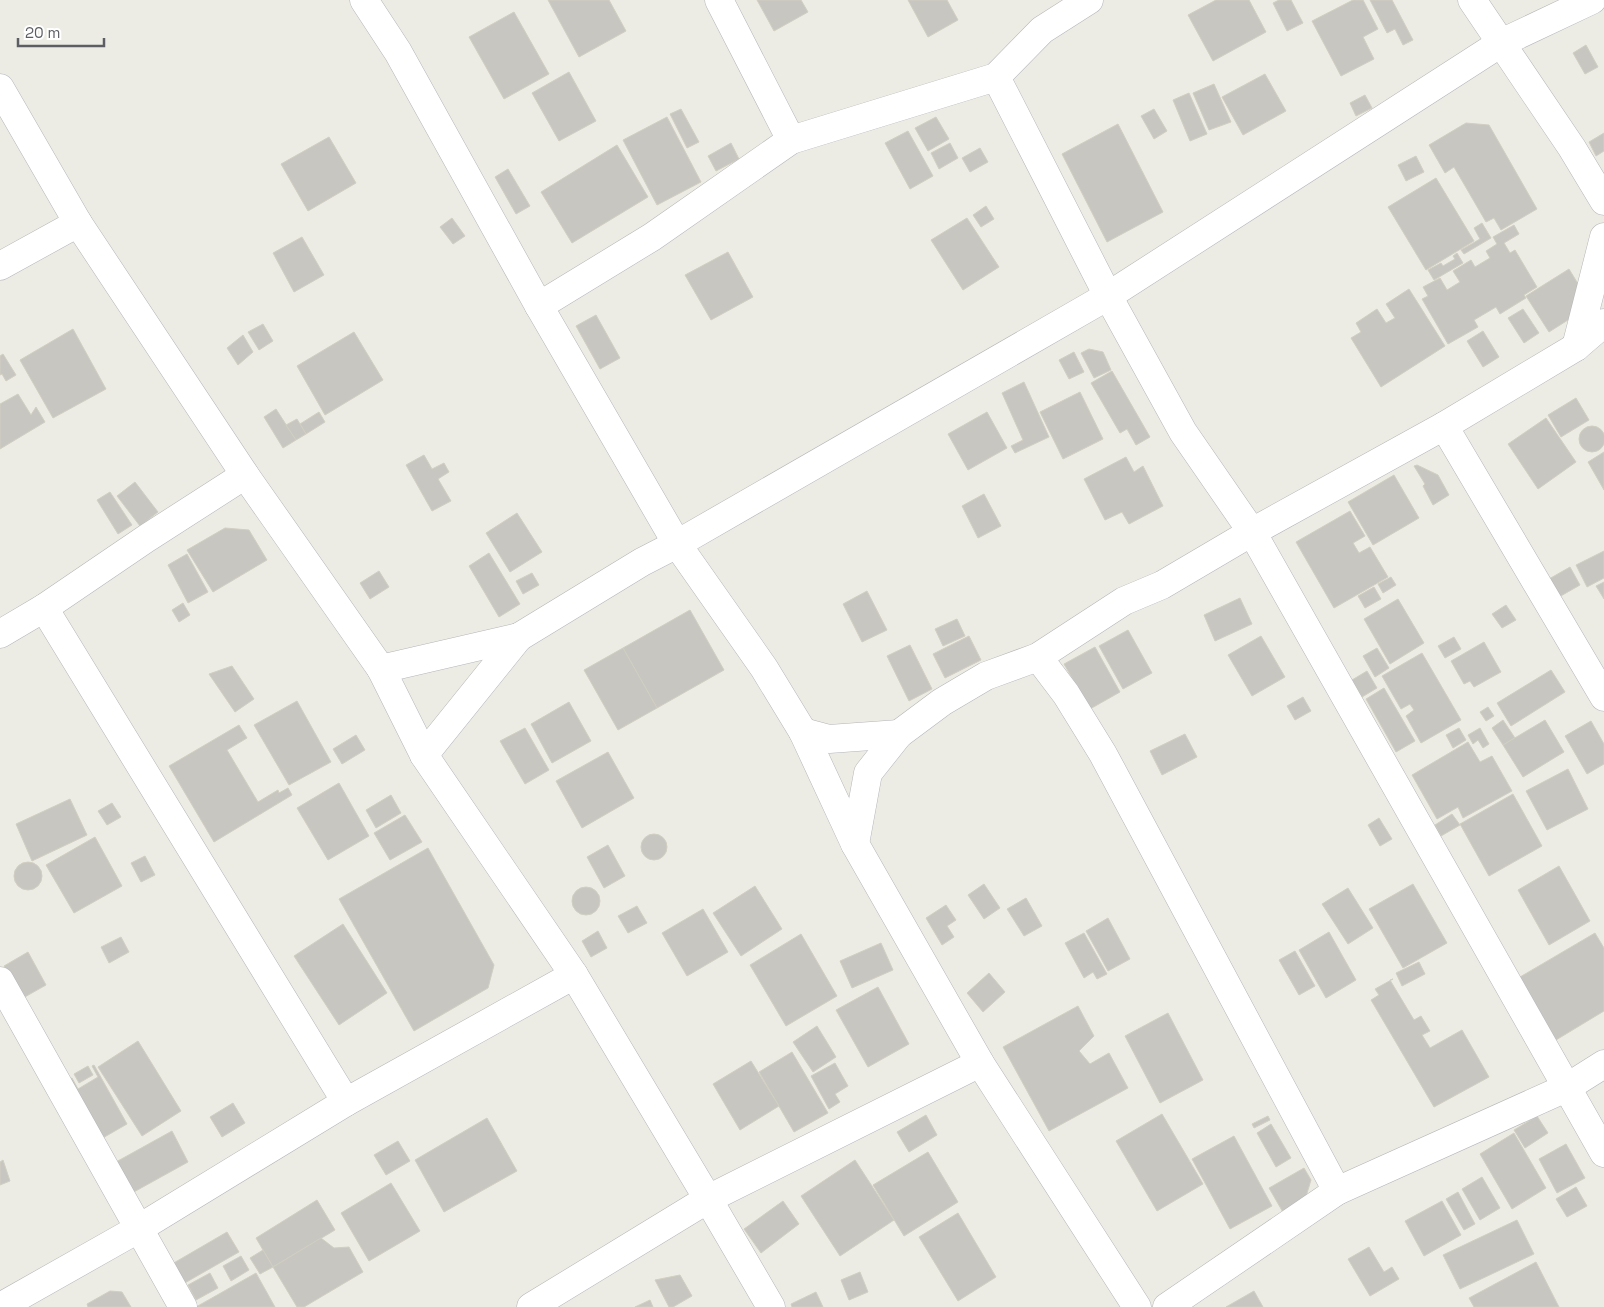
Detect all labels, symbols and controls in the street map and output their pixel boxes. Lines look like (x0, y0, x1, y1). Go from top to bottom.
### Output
scale bar (18, 15, 104, 47)
text: 20 m (25, 23, 60, 42)

